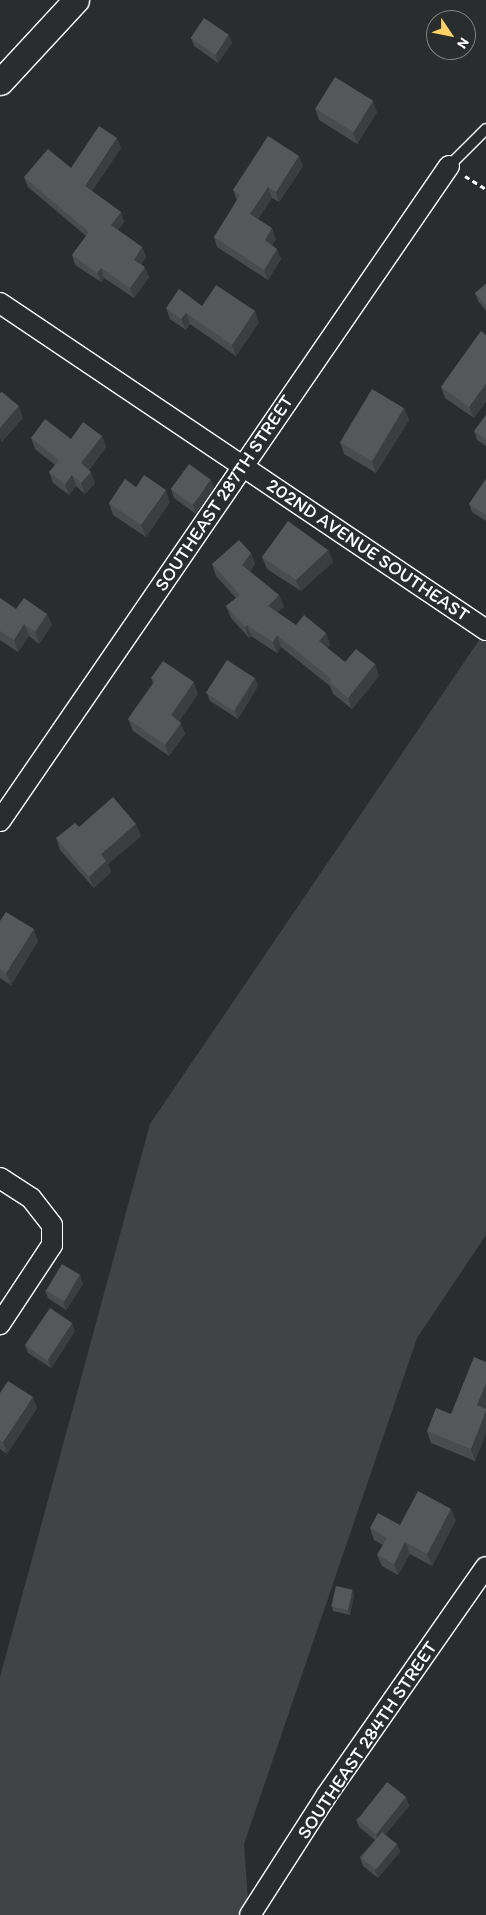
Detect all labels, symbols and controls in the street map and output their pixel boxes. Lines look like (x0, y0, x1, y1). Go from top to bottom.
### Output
north arrow (426, 10, 476, 60)
text: N (453, 34, 473, 52)
street label: SOUTHEAST 287TH STREET (150, 391, 298, 595)
street label: 202ND AVENUE SOUTHEAST (262, 474, 474, 626)
street label: SOUTHEAST 284TH STREET (292, 1637, 442, 1843)

